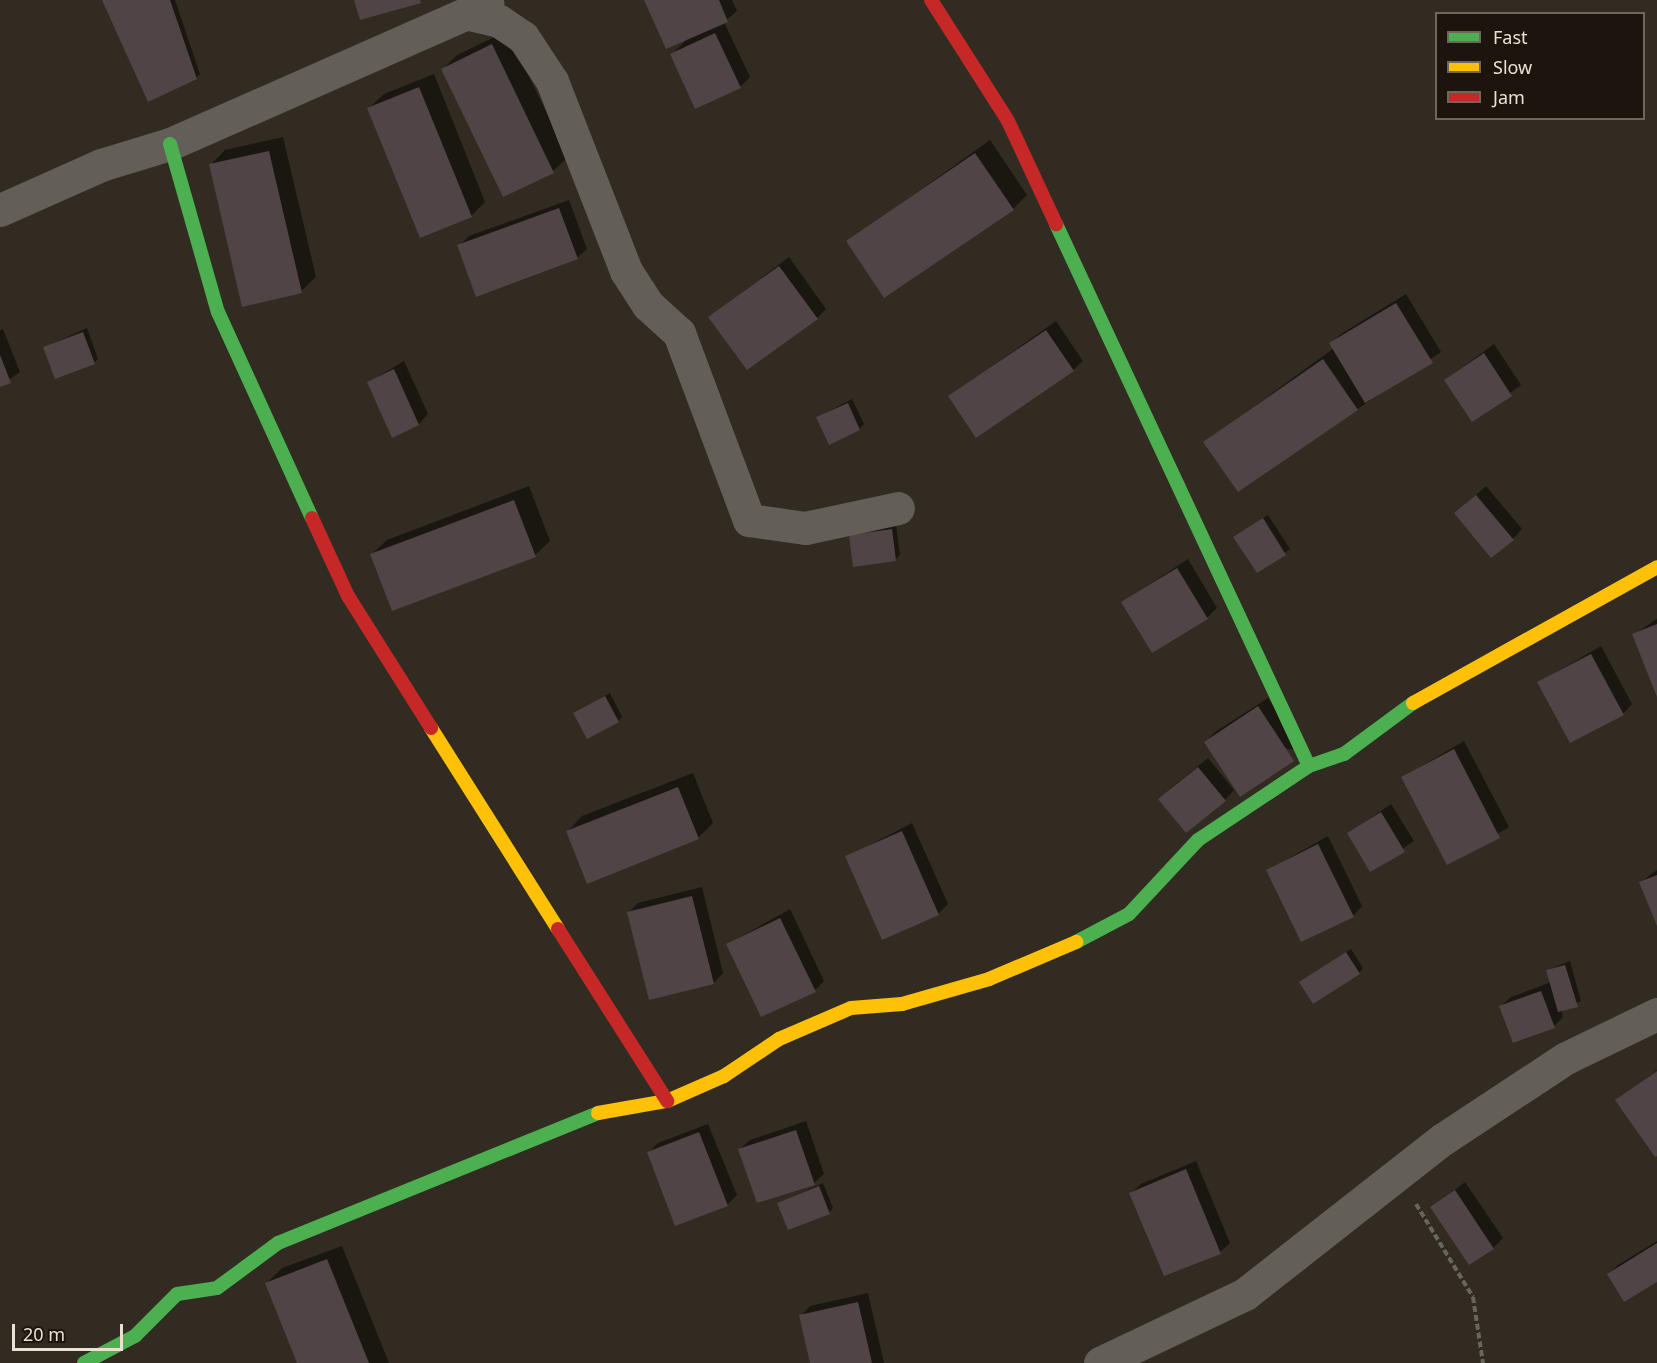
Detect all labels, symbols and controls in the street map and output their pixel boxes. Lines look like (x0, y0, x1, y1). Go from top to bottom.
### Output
legend (1435, 12, 1645, 120)
text: Fast (1493, 25, 1528, 49)
text: Slow (1493, 55, 1532, 79)
text: Jam (1493, 85, 1525, 109)
scale bar (15, 1312, 126, 1350)
text: 20 m (23, 1322, 65, 1346)

